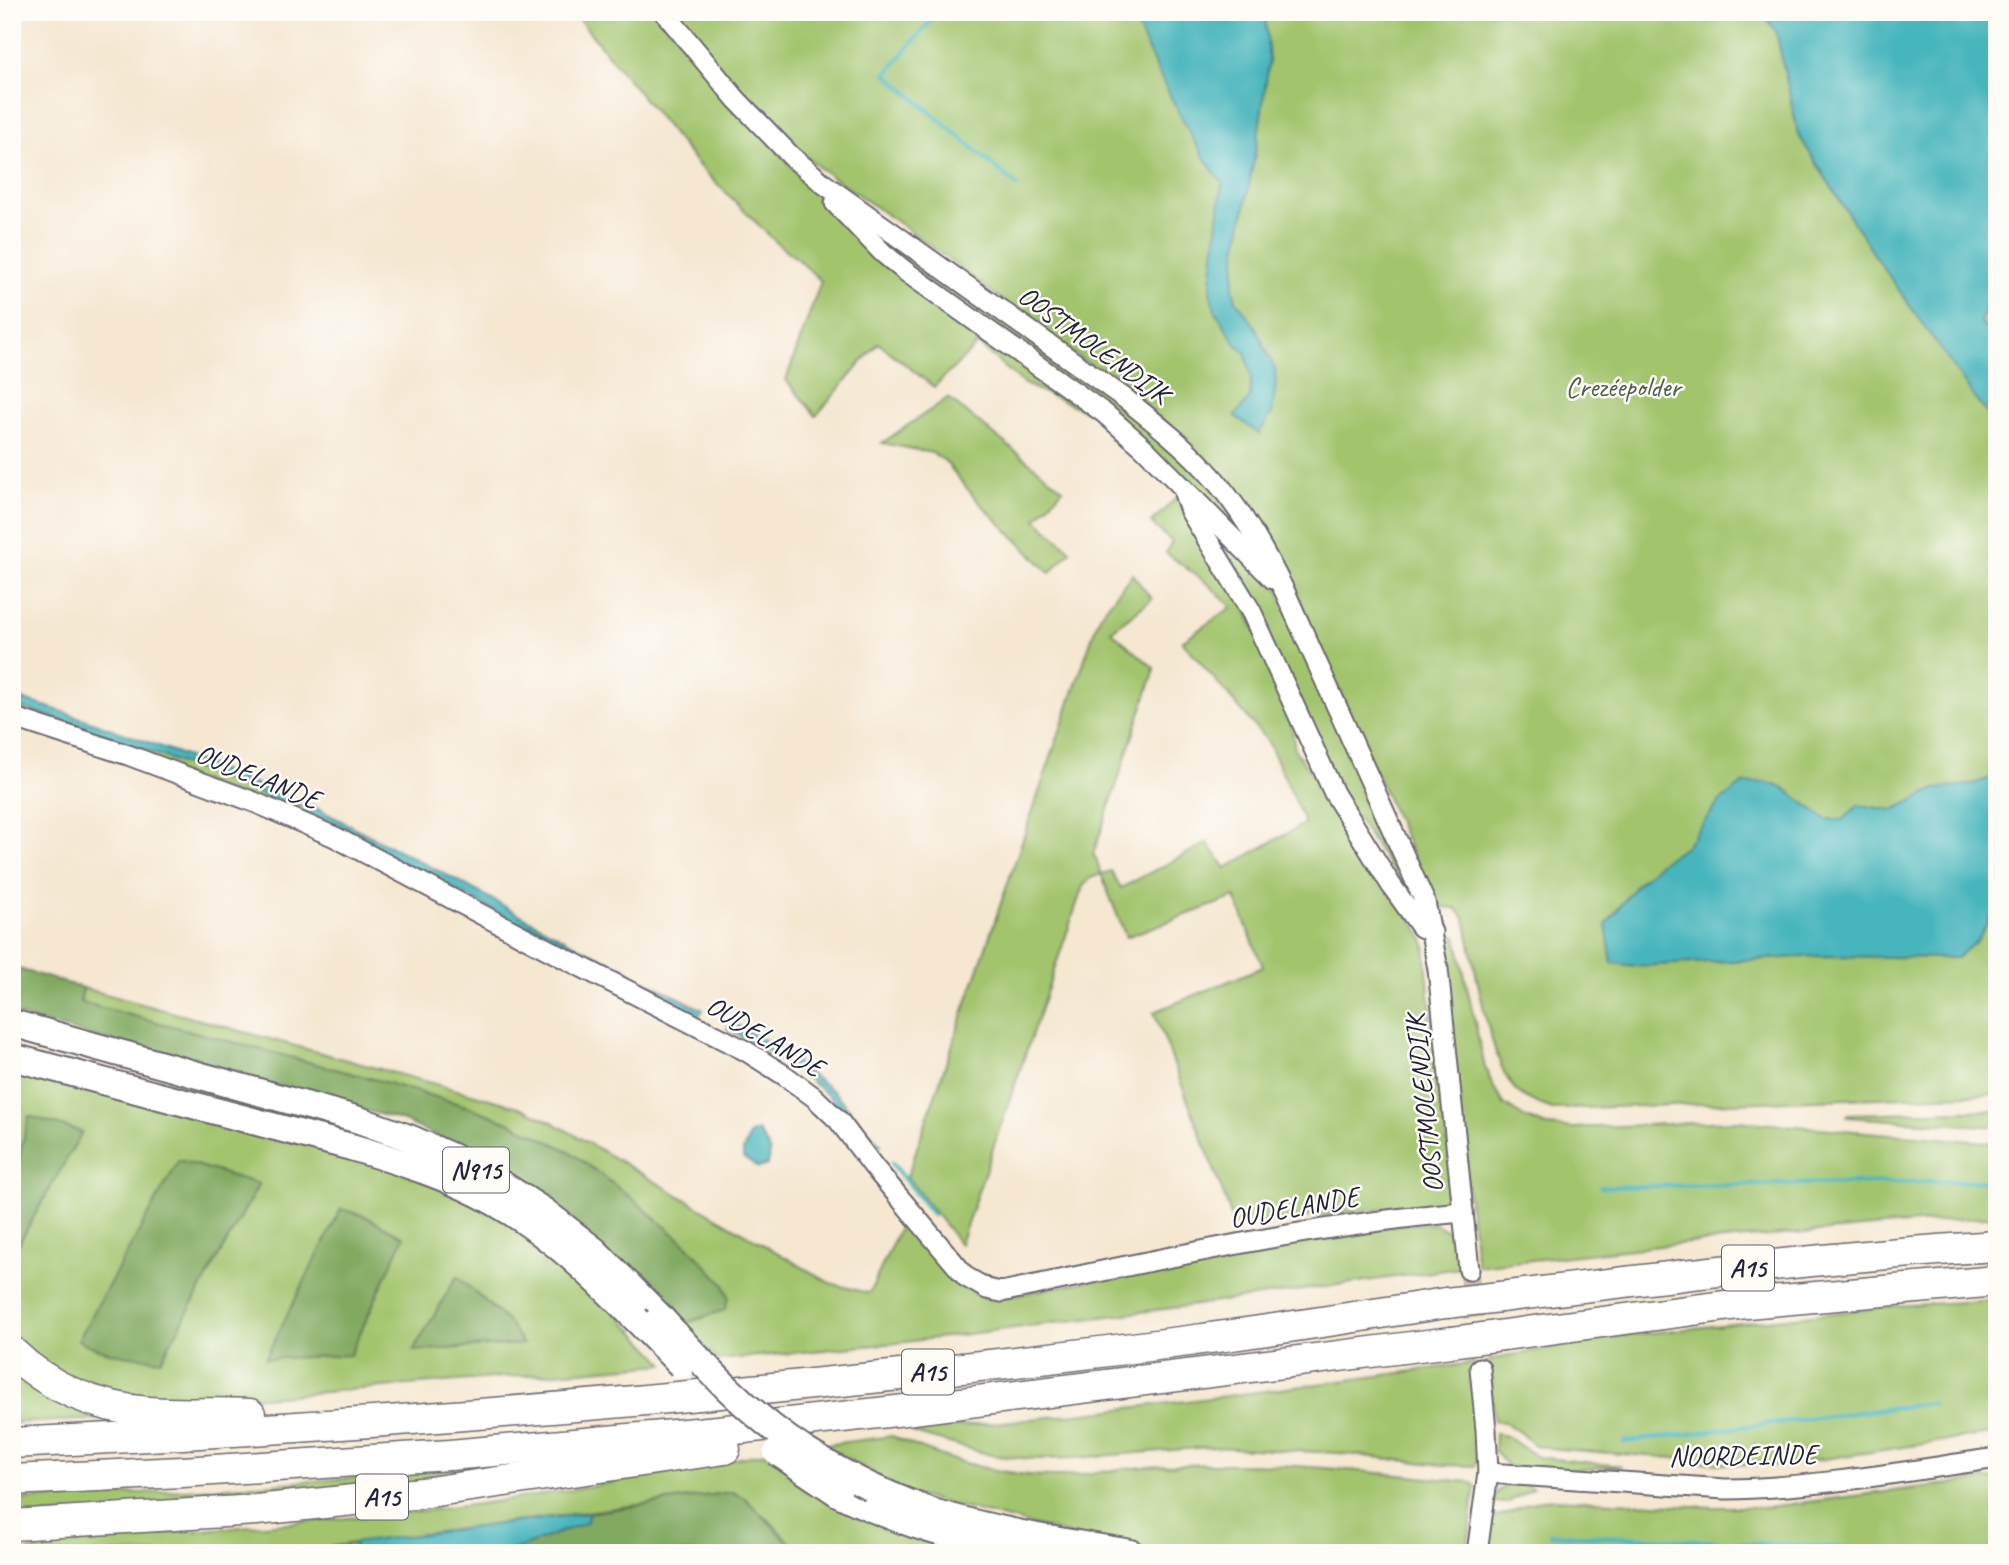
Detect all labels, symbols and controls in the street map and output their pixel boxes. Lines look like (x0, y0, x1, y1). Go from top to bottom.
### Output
street label: OOSTMOLENDIJK (1011, 277, 1181, 414)
park label: Crezéepolder (1566, 369, 1683, 404)
street label: OUDELANDE (191, 735, 328, 818)
street label: OUDELANDE (700, 987, 833, 1087)
street label: OOSTMOLENDIJK (1397, 1008, 1451, 1195)
road number: N915 (443, 1148, 509, 1192)
street label: OUDELANDE (1227, 1178, 1365, 1236)
road number: A15 (1722, 1246, 1774, 1290)
road number: A15 (902, 1350, 954, 1394)
street label: NOORDEINDE (1669, 1436, 1821, 1474)
road number: A15 (356, 1474, 408, 1520)

